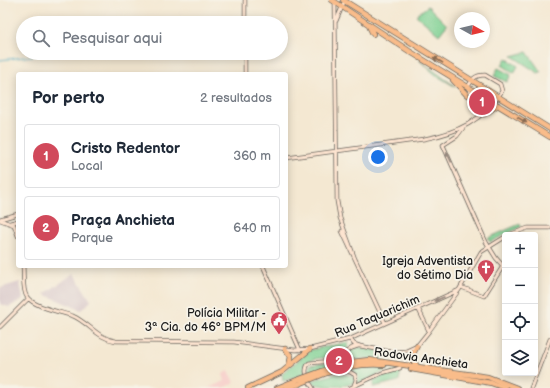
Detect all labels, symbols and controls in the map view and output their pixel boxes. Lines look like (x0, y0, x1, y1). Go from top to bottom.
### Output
north arrow (454, 12, 490, 48)
search box (16, 16, 288, 60)
icon: search (30, 27, 52, 49)
text: Pesquisar aqui (62, 29, 162, 48)
one-way arrow (432, 56, 444, 63)
pin: 1 (469, 87, 495, 117)
text: Por perto (32, 88, 105, 108)
text: 2 resultados (200, 90, 272, 106)
one-way arrow (516, 116, 528, 123)
text: Cristo Redentor (71, 139, 180, 158)
your location (368, 147, 388, 167)
text: 1 (43, 148, 49, 164)
text: 360 m (233, 148, 271, 164)
one-way arrow (446, 151, 452, 162)
text: Local (71, 158, 103, 174)
text: Praça Anchieta (71, 211, 175, 230)
text: 2 (42, 220, 50, 236)
text: 640 m (233, 220, 271, 236)
text: Parque (71, 230, 113, 246)
map controls (502, 232, 538, 376)
button: + (502, 232, 538, 268)
place label: Igreja Adventista do Sétimo Dia (382, 254, 473, 283)
church icon: Igreja Adventista do Sétimo Dia (476, 258, 496, 283)
button: − (502, 268, 538, 304)
street label: Rua Taquarichim (332, 292, 422, 341)
one-way arrow (433, 296, 444, 302)
button: locate (502, 304, 538, 340)
place label: Polícia Militar - 3ª Cia. do 46º BPM/M (145, 306, 266, 335)
public building icon: Polícia Militar - 3ª Cia. do 46º BPM/M (269, 310, 289, 335)
button: layers (502, 340, 538, 376)
street label: Rodovia Anchieta (373, 344, 469, 373)
pin: 2 (326, 346, 352, 376)

